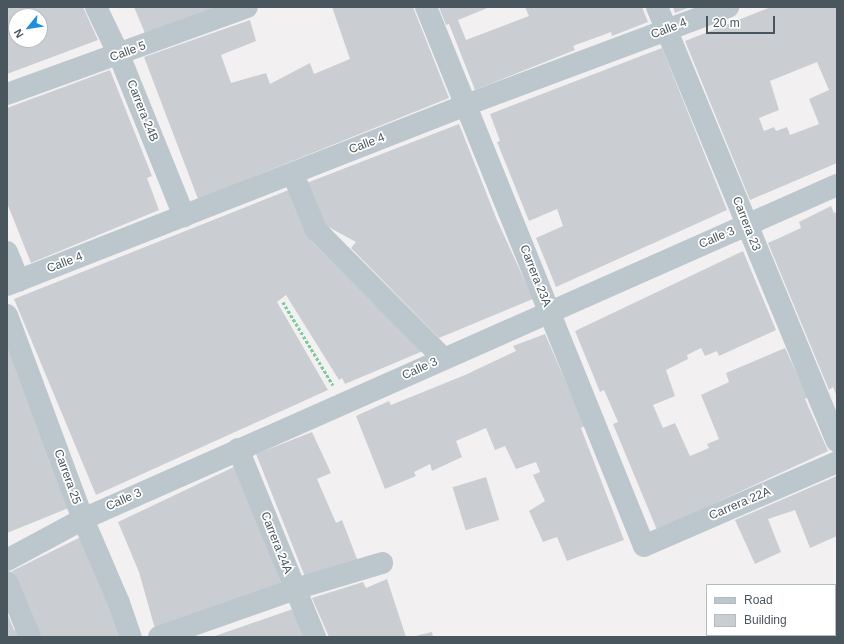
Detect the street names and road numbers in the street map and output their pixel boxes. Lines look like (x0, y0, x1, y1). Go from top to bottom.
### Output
street label: Calle 4 (649, 16, 689, 42)
street label: Calle 5 (108, 39, 148, 65)
street label: Carrera 24B (123, 78, 161, 144)
street label: Calle 4 (347, 131, 387, 157)
street label: Carrera 23 (729, 195, 763, 253)
street label: Calle 3 (697, 224, 737, 252)
street label: Carrera 23A (516, 243, 554, 309)
street label: Calle 4 (45, 250, 85, 276)
street label: Calle 3 (400, 355, 440, 383)
street label: Carrera 25 (50, 448, 84, 506)
street label: Carrera 22A (707, 485, 773, 523)
street label: Calle 3 (104, 486, 144, 514)
street label: Carrera 24A (257, 510, 295, 576)

